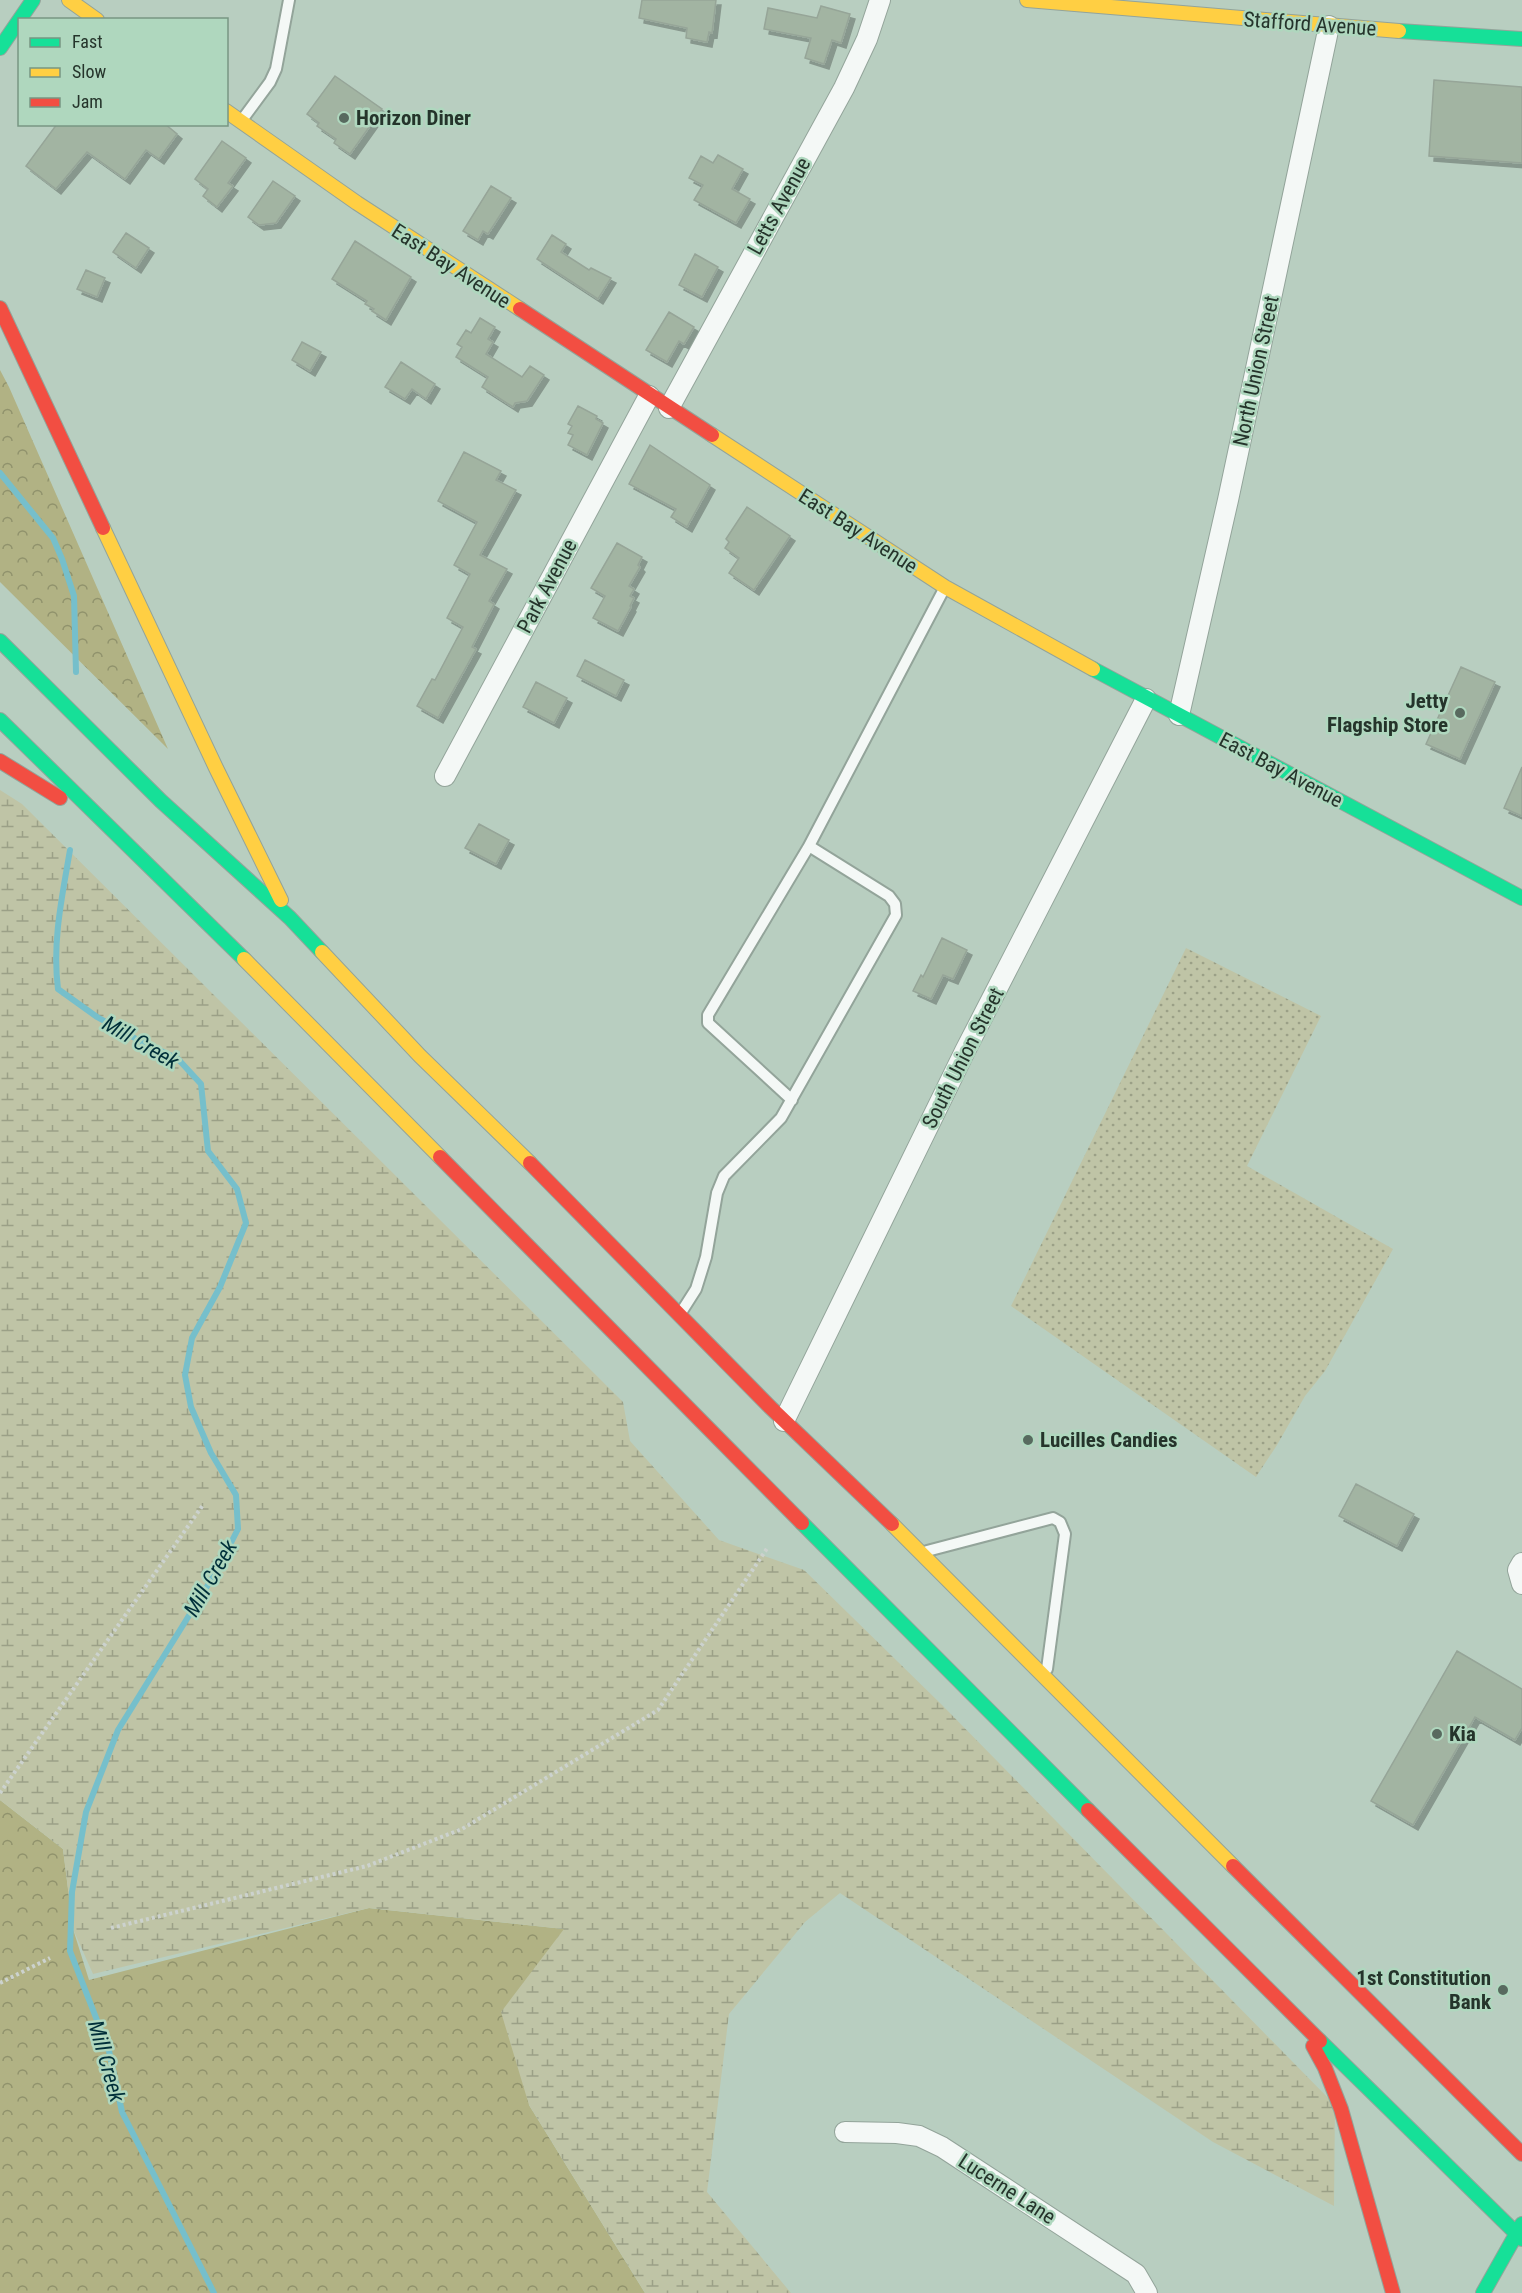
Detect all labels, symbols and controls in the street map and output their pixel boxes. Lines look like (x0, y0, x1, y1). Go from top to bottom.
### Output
street label: Stafford Avenue (1243, 7, 1377, 41)
legend (18, 18, 228, 126)
text: Fast (72, 31, 103, 52)
text: Slow (72, 61, 107, 82)
text: Jam (72, 91, 103, 112)
place label: Horizon Diner (356, 106, 471, 130)
marker: Horizon Diner (337, 111, 351, 125)
street label: Letts Avenue (743, 153, 816, 259)
street label: East Bay Avenue (387, 219, 515, 313)
street label: North Union Street (1228, 294, 1284, 448)
street label: East Bay Avenue (794, 484, 922, 578)
street label: Park Avenue (512, 535, 582, 637)
place label: Jetty Flagship Store (1327, 689, 1449, 737)
marker: Jetty Flagship Store (1453, 706, 1467, 720)
street label: East Bay Avenue (1215, 727, 1347, 813)
street label: South Union Street (917, 984, 1009, 1132)
water label: Mill Creek (98, 1011, 184, 1074)
place label: Lucilles Candies (1040, 1428, 1178, 1452)
marker: Lucilles Candies (1021, 1433, 1035, 1447)
water label: Mill Creek (179, 1535, 242, 1621)
place label: Kia (1449, 1722, 1476, 1746)
marker: Kia (1430, 1727, 1444, 1741)
place label: 1st Constitution Bank (1356, 1966, 1492, 2014)
marker: 1st Constitution Bank (1496, 1983, 1510, 1997)
water label: Mill Creek (83, 2017, 130, 2105)
street label: Lucerne Lane (954, 2149, 1060, 2229)

